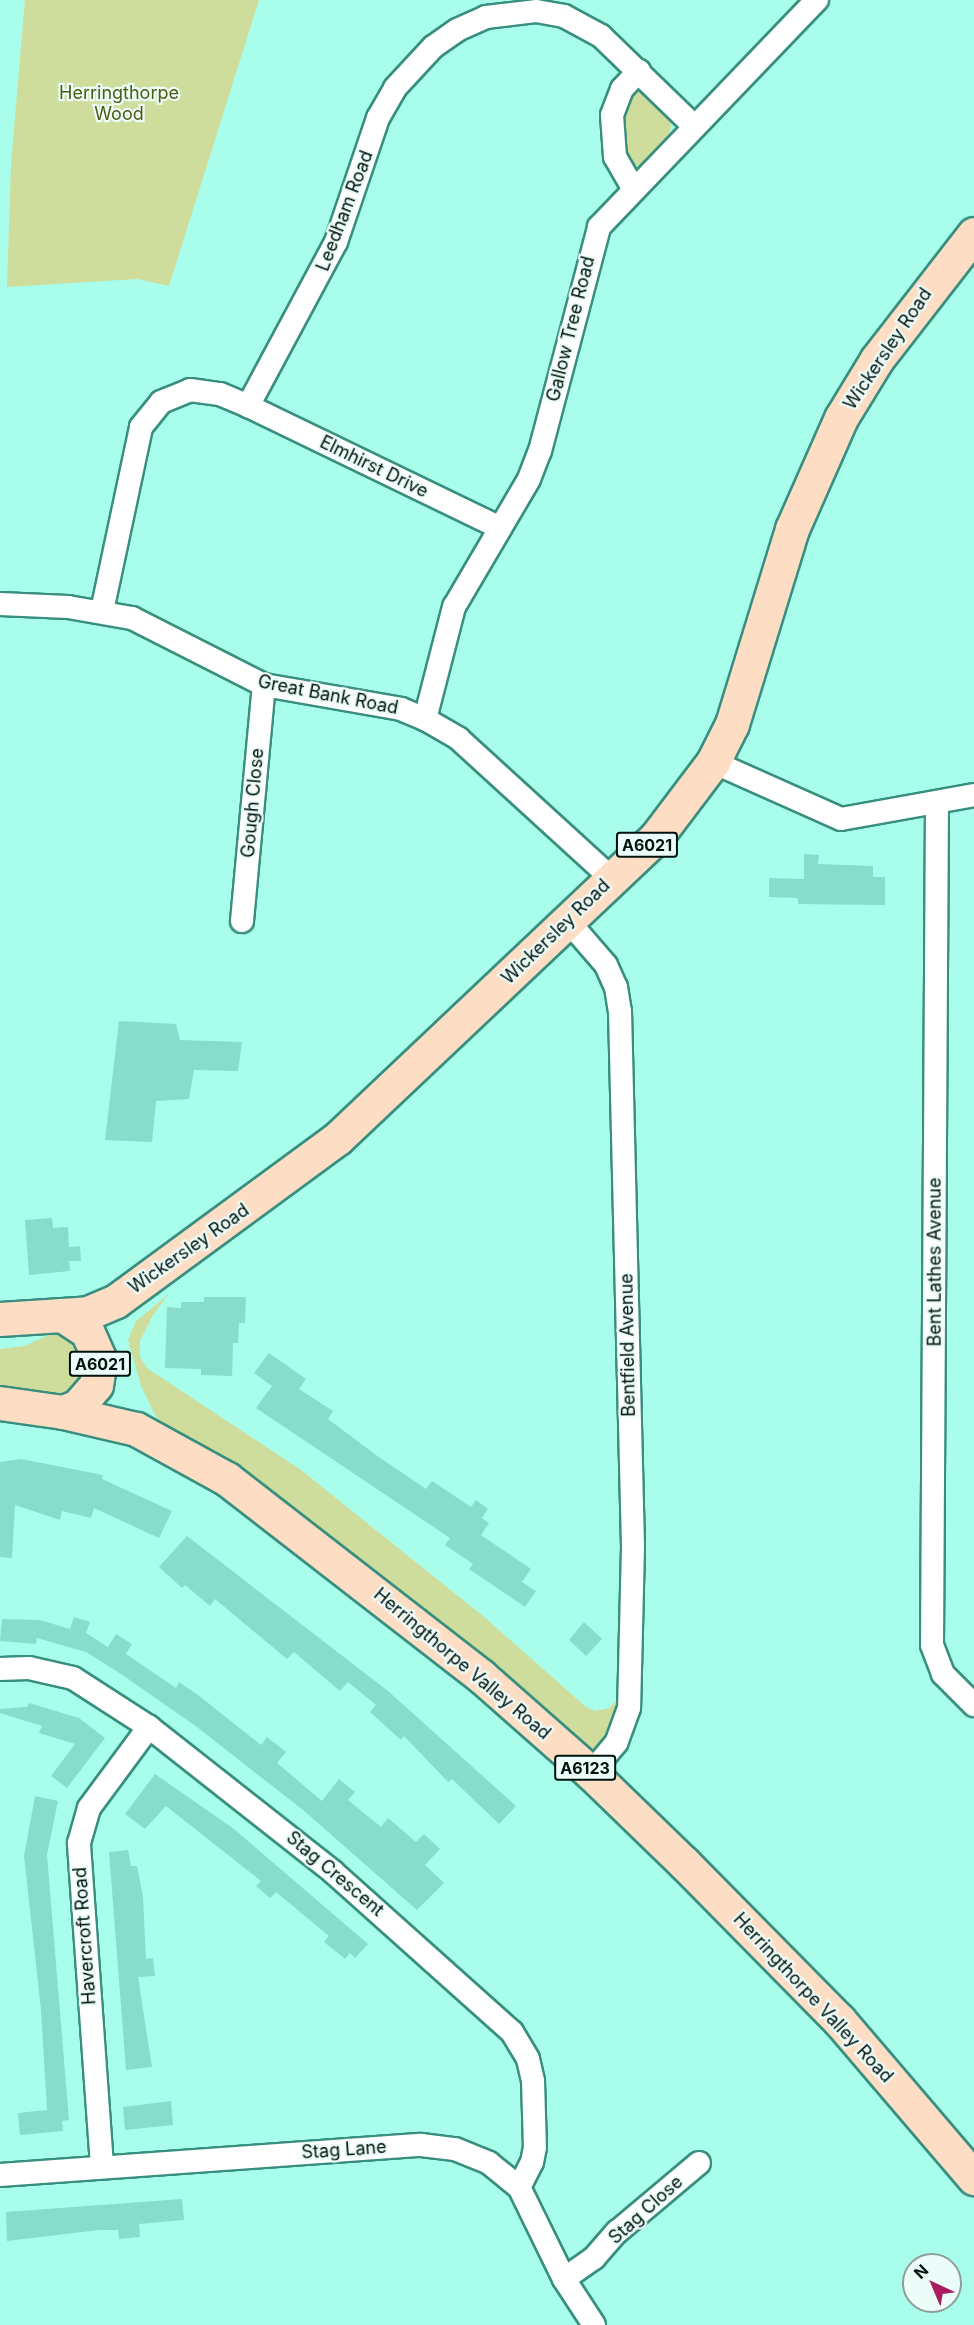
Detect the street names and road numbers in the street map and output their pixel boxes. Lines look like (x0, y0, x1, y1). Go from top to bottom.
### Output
street label: Leedham Road (312, 148, 378, 274)
street label: Gallow Tree Road (542, 254, 600, 404)
street label: Wickersley Road (839, 284, 937, 414)
street label: Elmhirst Drive (316, 431, 432, 503)
street label: Great Bank Road (256, 671, 400, 719)
street label: Gough Close (237, 747, 269, 859)
road number: A6021 (616, 832, 678, 858)
street label: Wickersley Road (498, 875, 614, 989)
street label: Bent Lathes Avenue (924, 1178, 946, 1346)
street label: Wickersley Road (125, 1200, 253, 1298)
street label: Bentfield Avenue (616, 1273, 640, 1417)
road number: A6021 (68, 1351, 132, 1377)
street label: Herringthorpe Valley Road (369, 1584, 555, 1744)
road number: A6123 (554, 1755, 616, 1781)
street label: Stag Crescent (282, 1827, 388, 1921)
street label: Havercroft Road (69, 1866, 101, 2006)
street label: Herringthorpe Valley Road (729, 1909, 897, 2087)
street label: Stag Lane (301, 2136, 387, 2164)
street label: Stag Close (605, 2171, 687, 2249)

